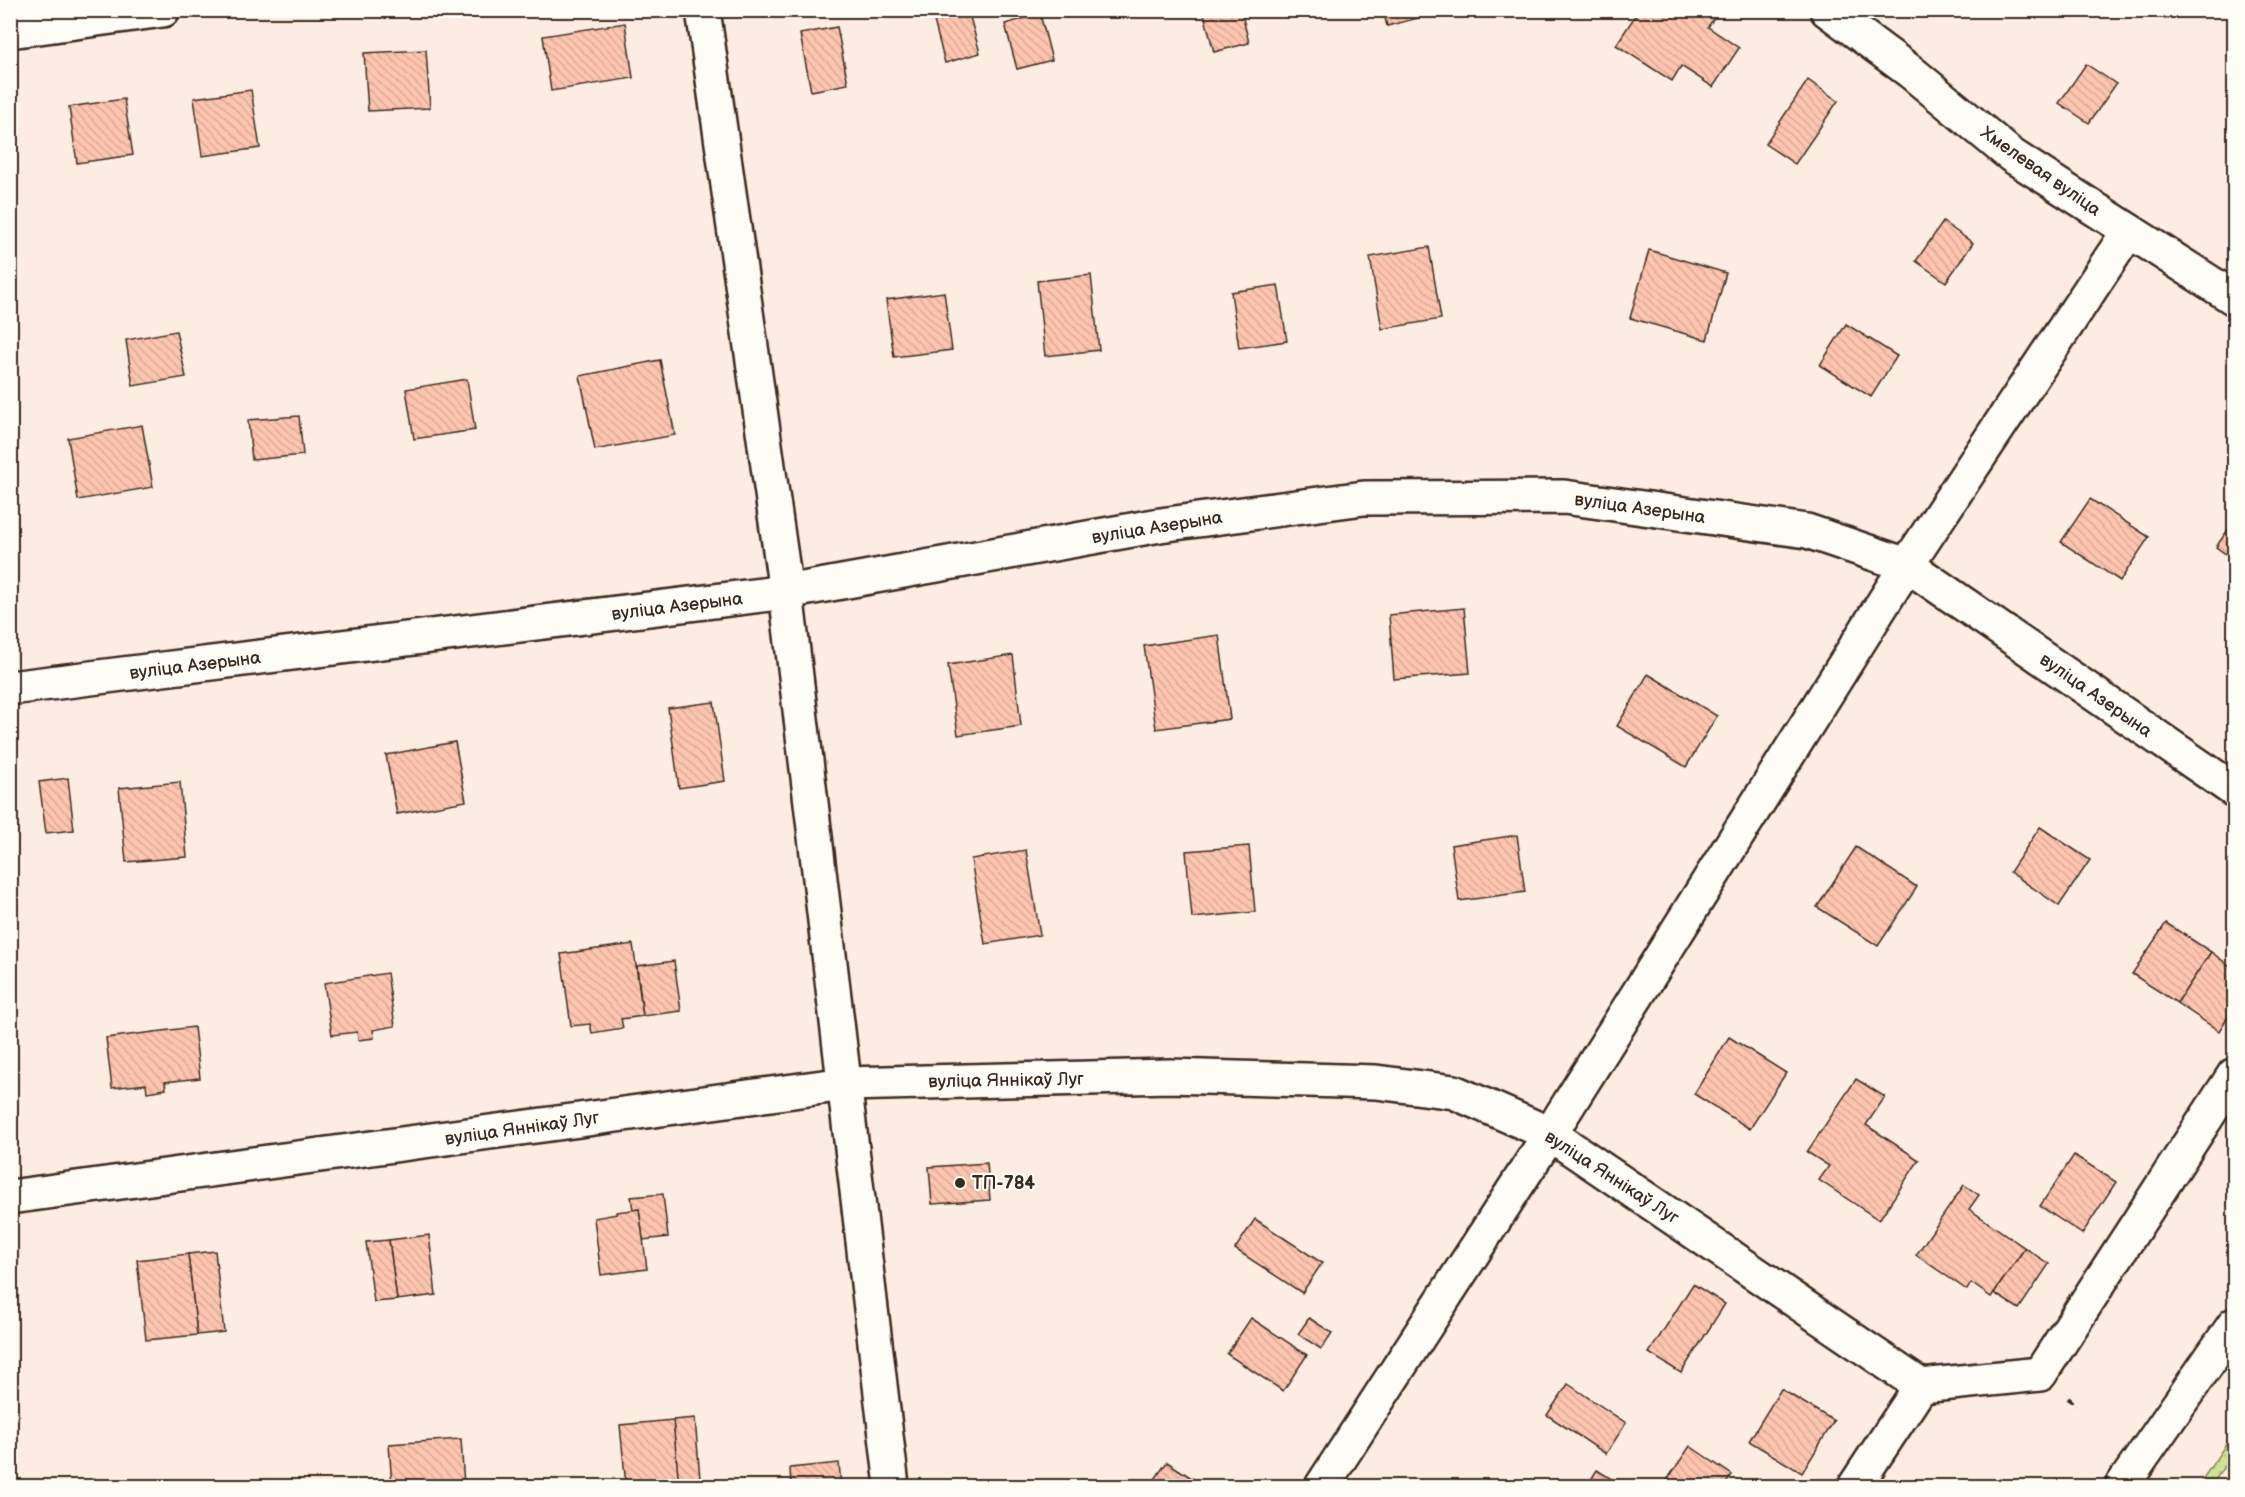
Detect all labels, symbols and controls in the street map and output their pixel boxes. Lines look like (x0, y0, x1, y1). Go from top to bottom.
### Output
street label: Хмелевая вуліца (1977, 122, 2105, 221)
street label: вуліца Азерына (1573, 489, 1707, 528)
street label: вуліца Азерына (1090, 507, 1224, 548)
street label: вуліца Азерына (610, 588, 744, 625)
street label: вуліца Азерына (128, 647, 262, 684)
street label: вуліца Азерына (2036, 649, 2156, 742)
street label: вуліца Яннікаў Луг (928, 1069, 1084, 1092)
street label: вуліца Яннікаў Луг (443, 1107, 601, 1150)
street label: вуліца Яннікаў Луг (1541, 1126, 1683, 1229)
place label: ТП-784 (972, 1173, 1035, 1194)
marker: ТП-784 (953, 1176, 967, 1190)

